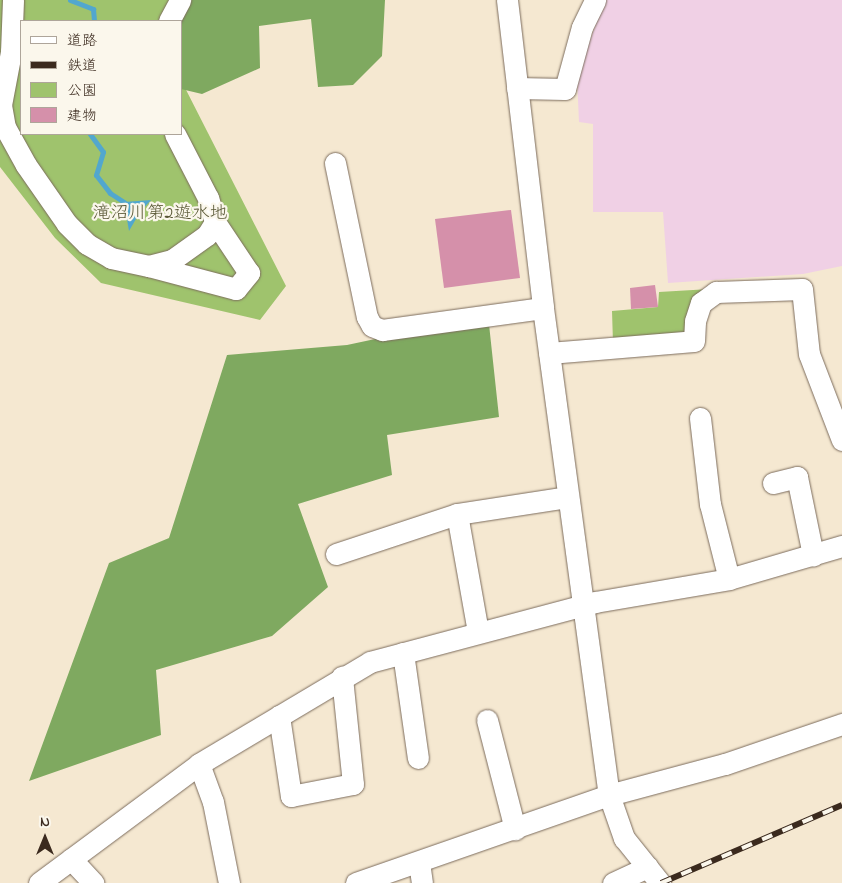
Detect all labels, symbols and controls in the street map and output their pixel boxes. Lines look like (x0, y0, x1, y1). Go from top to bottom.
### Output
legend (20, 20, 182, 135)
text: 道路 (67, 30, 97, 52)
text: 鉄道 (67, 55, 97, 77)
text: 公園 (67, 80, 97, 102)
text: 建物 (67, 105, 97, 127)
park label: 滝沼川第2遊水地 (93, 203, 227, 225)
text: N (40, 812, 50, 833)
north arrow (20, 813, 70, 863)

